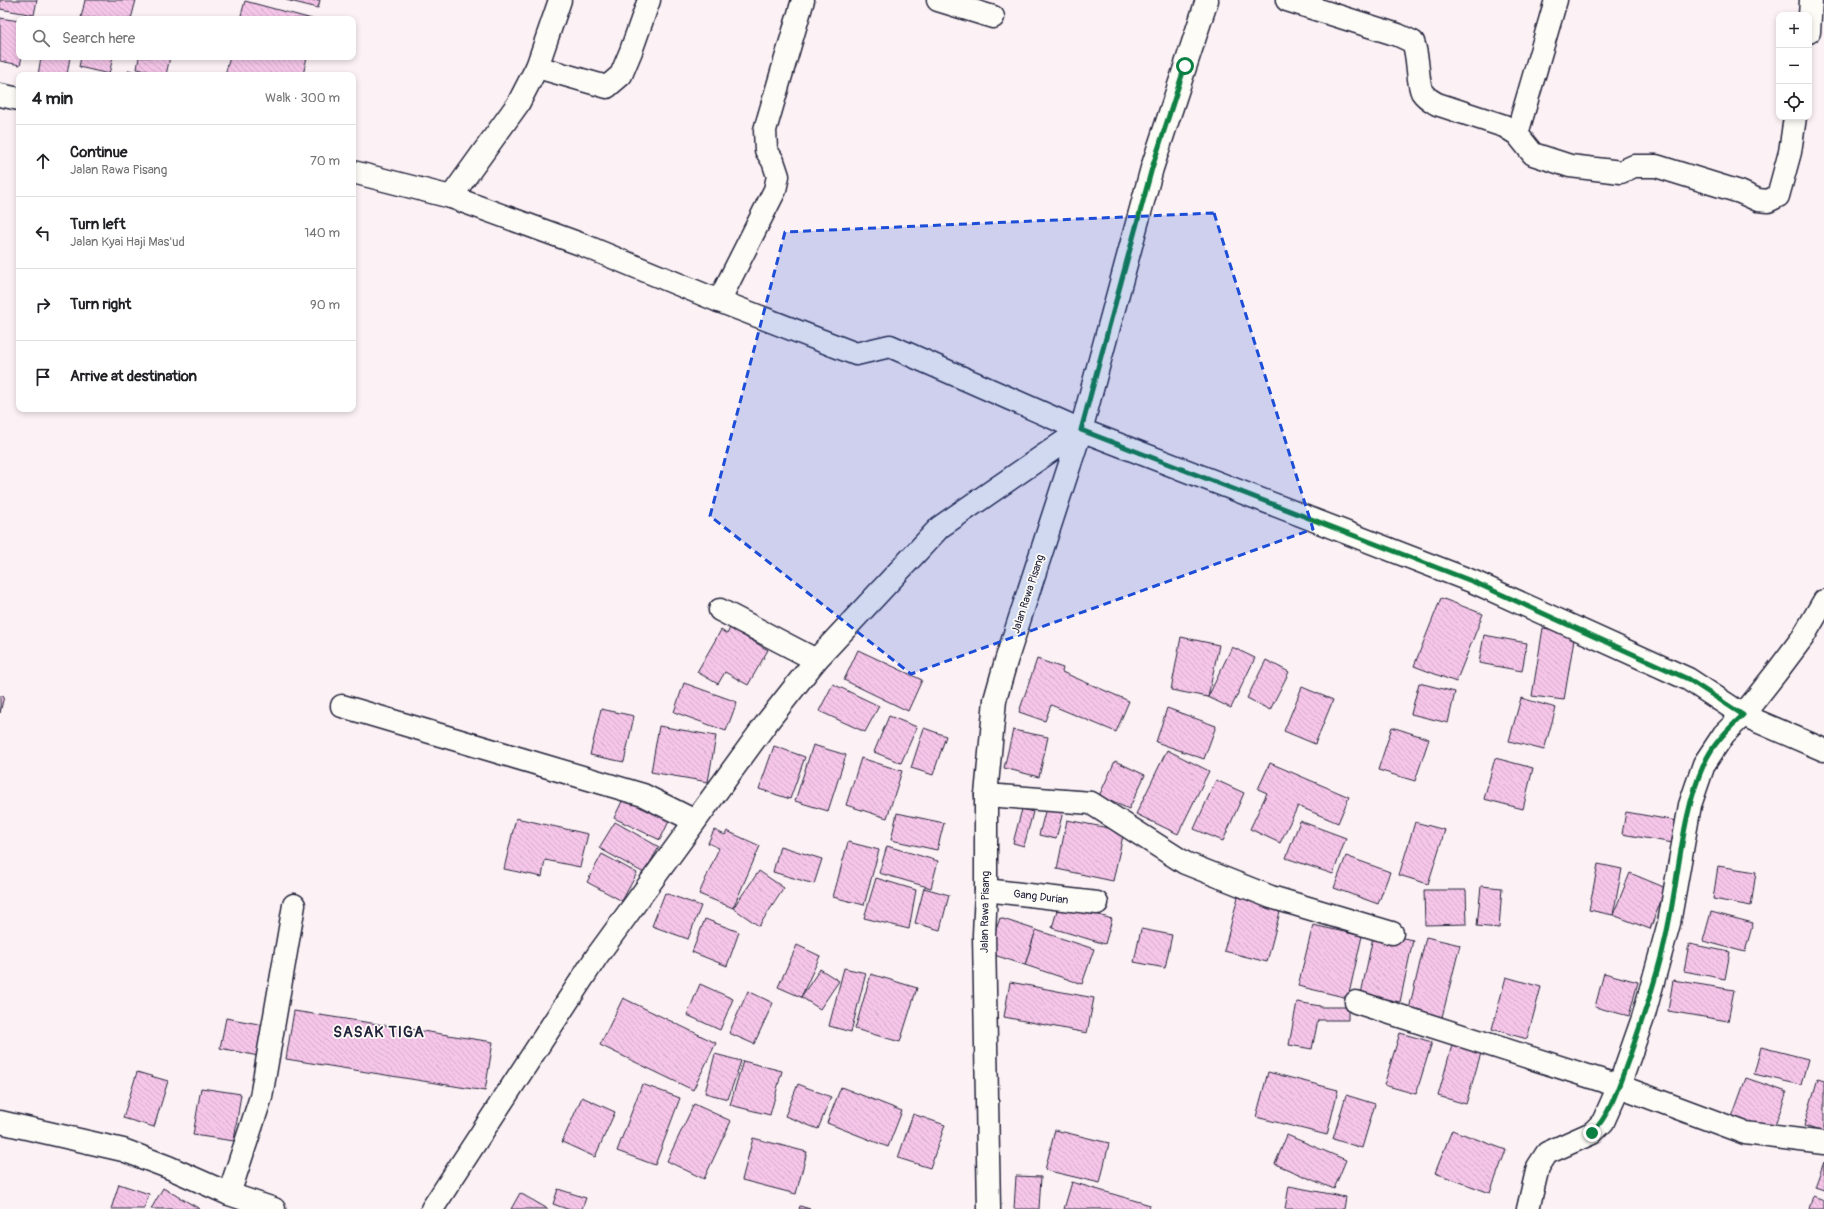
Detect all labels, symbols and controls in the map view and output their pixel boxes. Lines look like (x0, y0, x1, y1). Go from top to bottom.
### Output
map controls (1776, 12, 1812, 120)
button: + (1776, 12, 1812, 48)
search box (16, 16, 356, 60)
icon: search (30, 27, 52, 49)
text: Search here (62, 29, 135, 48)
button: − (1776, 48, 1812, 84)
route start (1176, 57, 1194, 75)
button: locate (1776, 84, 1812, 120)
text: 4 min (32, 88, 73, 109)
text: Walk · 300 m (265, 90, 340, 106)
text: Continue (70, 143, 128, 162)
icon: ahead (32, 150, 54, 172)
text: 70 m (310, 153, 340, 169)
text: Jalan Rawa Pisang (70, 162, 167, 178)
text: Turn left (70, 215, 126, 234)
icon: left (32, 222, 54, 244)
text: 140 m (304, 225, 340, 241)
text: Jalan Kyai Haji Mas'ud (70, 234, 185, 250)
icon: right (32, 294, 54, 316)
text: Turn right (70, 295, 131, 314)
text: 90 m (310, 297, 340, 313)
icon: arrive (32, 366, 54, 388)
text: Arrive at destination (70, 367, 197, 386)
street label: Jalan Rawa Pisang (1009, 552, 1047, 635)
street label: Jalan Rawa Pisang (978, 870, 992, 953)
street label: Gang Durian (1013, 887, 1069, 907)
district label: SASAK TIGA (333, 1023, 425, 1042)
route end (1583, 1124, 1601, 1142)

